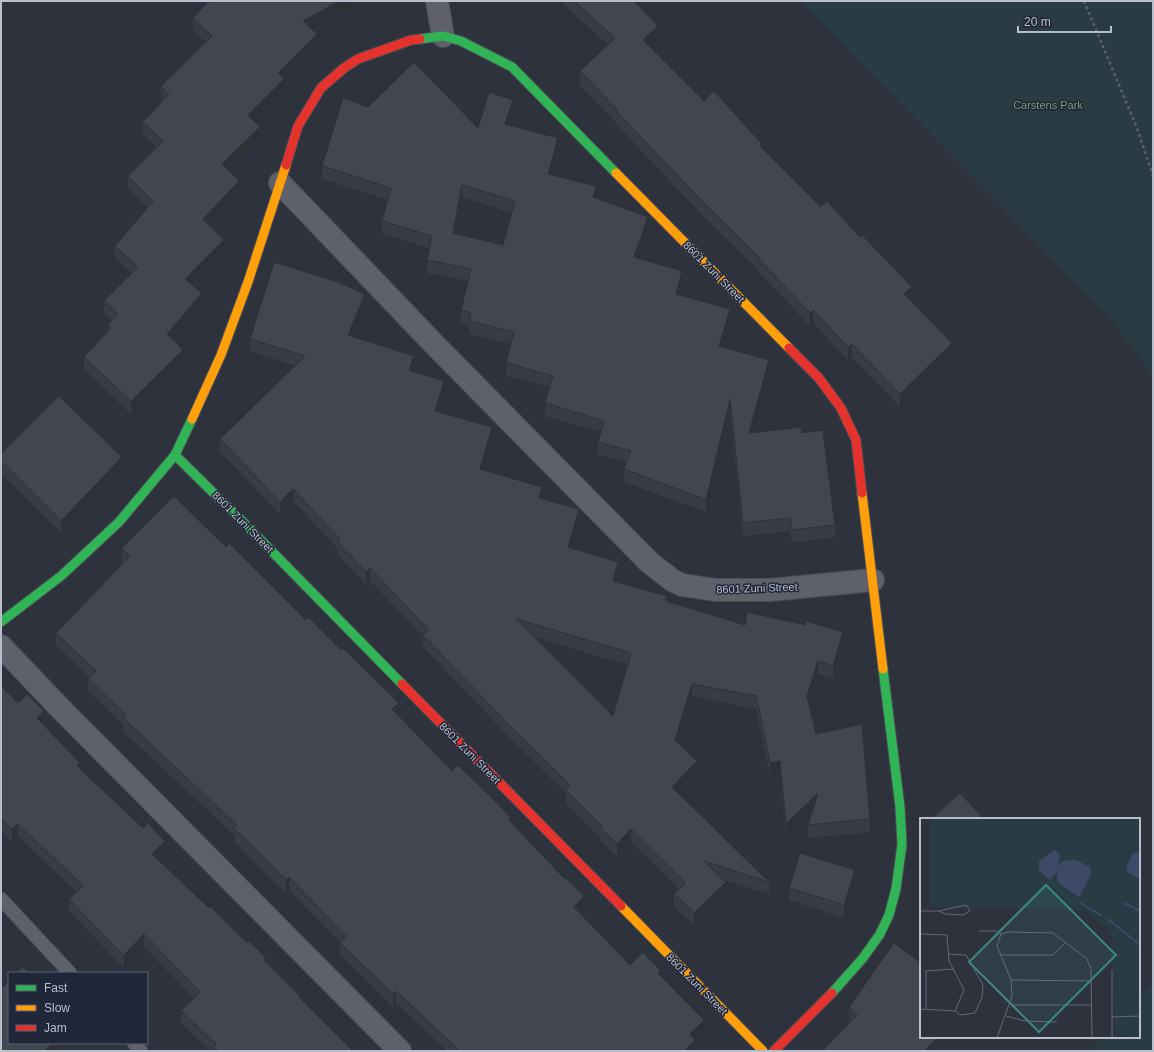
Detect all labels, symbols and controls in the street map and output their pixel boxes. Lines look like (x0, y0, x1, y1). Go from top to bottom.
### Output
scale bar (1018, 8, 1111, 34)
text: 20 m (1024, 15, 1051, 29)
park label: Carstens Park (1013, 99, 1083, 111)
street label: 8601 Zuni Street (681, 239, 747, 305)
street label: 8601 Zuni Street (210, 489, 276, 555)
street label: 8601 Zuni Street (716, 581, 798, 595)
street label: 8601 Zuni Street (437, 720, 503, 786)
inset map (920, 818, 1140, 1038)
street label: 8601 Zuni Street (664, 951, 730, 1017)
legend (8, 972, 148, 1044)
text: Fast (44, 981, 68, 995)
text: Slow (44, 1001, 70, 1015)
text: Jam (44, 1021, 67, 1035)

